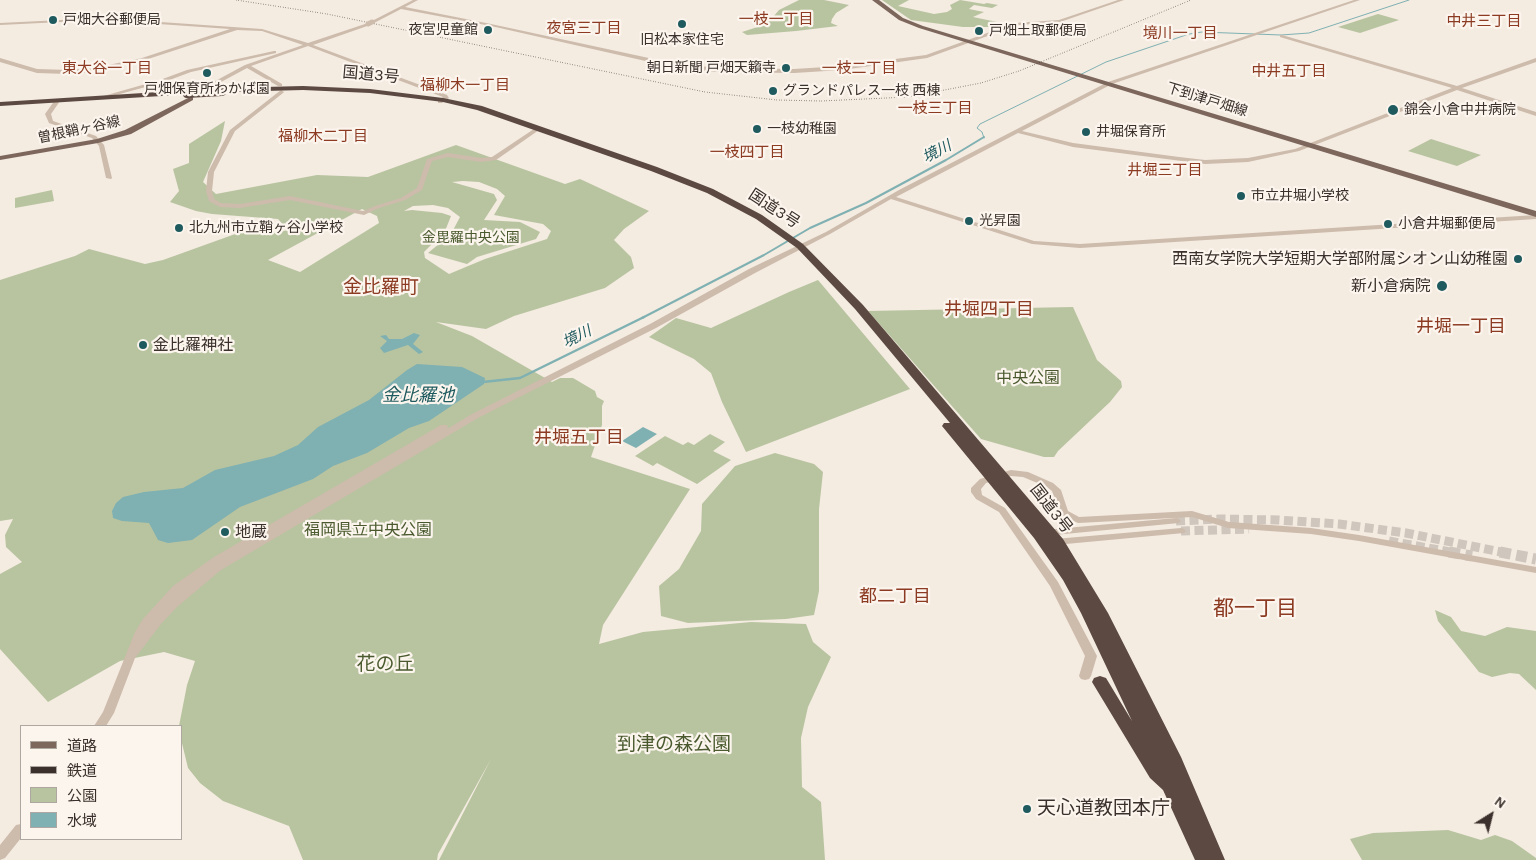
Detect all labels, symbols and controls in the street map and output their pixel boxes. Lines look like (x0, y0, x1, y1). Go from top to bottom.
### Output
district label: 一枝一丁目 (739, 11, 813, 29)
place label: 戸畑大谷郵便局 (63, 12, 161, 28)
district label: 中井三丁目 (1447, 13, 1521, 31)
marker: 戸畑大谷郵便局 (47, 14, 59, 26)
marker: 旧松本家住宅 (676, 18, 688, 30)
district label: 夜宮三丁目 (547, 20, 621, 38)
place label: 夜宮児童館 (408, 22, 478, 38)
place label: 戸畑土取郵便局 (989, 23, 1087, 39)
marker: 夜宮児童館 (482, 24, 494, 36)
marker: 戸畑土取郵便局 (973, 25, 985, 37)
district label: 境川一丁目 (1143, 25, 1217, 43)
place label: 旧松本家住宅 (640, 32, 724, 48)
district label: 東大谷一丁目 (62, 60, 152, 78)
place label: 朝日新聞 戸畑天籟寺 (647, 60, 776, 76)
district label: 一枝二丁目 (822, 60, 896, 78)
marker: 朝日新聞 戸畑天籟寺 (780, 62, 792, 74)
street label: 国道3号 (342, 63, 400, 87)
district label: 中井五丁目 (1252, 63, 1326, 81)
marker: 戸畑保育所わかば園 (201, 67, 213, 79)
district label: 福柳木一丁目 (420, 77, 510, 95)
street label: 下到津戸畑線 (1164, 80, 1250, 120)
place label: 戸畑保育所わかば園 (144, 81, 270, 97)
place label: グランドパレス一枝 西棟 (783, 83, 940, 99)
marker: グランドパレス一枝 西棟 (767, 85, 779, 97)
district label: 一枝三丁目 (898, 100, 972, 118)
place label: 錦会小倉中井病院 (1404, 102, 1516, 118)
marker: 錦会小倉中井病院 (1386, 103, 1400, 117)
street label: 曽根鞘ヶ谷線 (36, 113, 122, 147)
place label: 一枝幼稚園 (767, 121, 837, 137)
marker: 一枝幼稚園 (751, 123, 763, 135)
place label: 井堀保育所 (1096, 124, 1166, 140)
marker: 井堀保育所 (1080, 126, 1092, 138)
district label: 福柳木二丁目 (278, 128, 368, 146)
water label: 境川 (920, 137, 954, 167)
district label: 一枝四丁目 (710, 144, 784, 162)
district label: 井堀三丁目 (1128, 162, 1202, 180)
street label: 国道3号 (745, 185, 803, 233)
place label: 市立井堀小学校 (1251, 188, 1349, 204)
marker: 市立井堀小学校 (1235, 190, 1247, 202)
place label: 光昇園 (979, 213, 1021, 229)
marker: 光昇園 (963, 215, 975, 227)
place label: 小倉井堀郵便局 (1398, 216, 1496, 232)
marker: 小倉井堀郵便局 (1382, 218, 1394, 230)
place label: 北九州市立鞘ヶ谷小学校 (189, 220, 343, 236)
marker: 北九州市立鞘ヶ谷小学校 (173, 222, 185, 234)
park label: 金毘羅中央公園 (422, 230, 520, 246)
place label: 西南女学院大学短期大学部附属シオン山幼稚園 (1172, 249, 1508, 269)
marker: 西南女学院大学短期大学部附属シオン山幼稚園 (1512, 253, 1524, 265)
place label: 新小倉病院 (1351, 276, 1431, 296)
district label: 金比羅町 (343, 277, 419, 299)
marker: 新小倉病院 (1435, 279, 1449, 293)
district label: 井堀四丁目 (944, 299, 1034, 321)
district label: 井堀一丁目 (1416, 316, 1506, 338)
water label: 境川 (560, 322, 594, 352)
place label: 金比羅神社 (153, 335, 233, 355)
marker: 金比羅神社 (137, 339, 149, 351)
park label: 中央公園 (996, 368, 1060, 388)
water label: 金比羅池 (382, 385, 454, 407)
district label: 井堀五丁目 (534, 427, 624, 449)
street label: 国道3号 (1026, 480, 1076, 538)
park label: 福岡県立中央公園 (304, 520, 432, 540)
place label: 地蔵 (235, 522, 267, 542)
marker: 地蔵 (219, 526, 231, 538)
district label: 都二丁目 (859, 586, 931, 608)
district label: 都一丁目 (1213, 596, 1297, 622)
park label: 花の丘 (357, 654, 413, 676)
legend (20, 725, 182, 840)
park label: 到津の森公園 (617, 734, 731, 756)
text: 道路 (67, 737, 97, 755)
text: 鉄道 (67, 762, 97, 780)
text: 公園 (67, 787, 97, 805)
north arrow (1466, 790, 1516, 840)
text: N (1491, 793, 1509, 812)
place label: 天心道教団本庁 (1037, 798, 1170, 820)
marker: 天心道教団本庁 (1021, 803, 1033, 815)
text: 水域 (67, 812, 97, 830)

